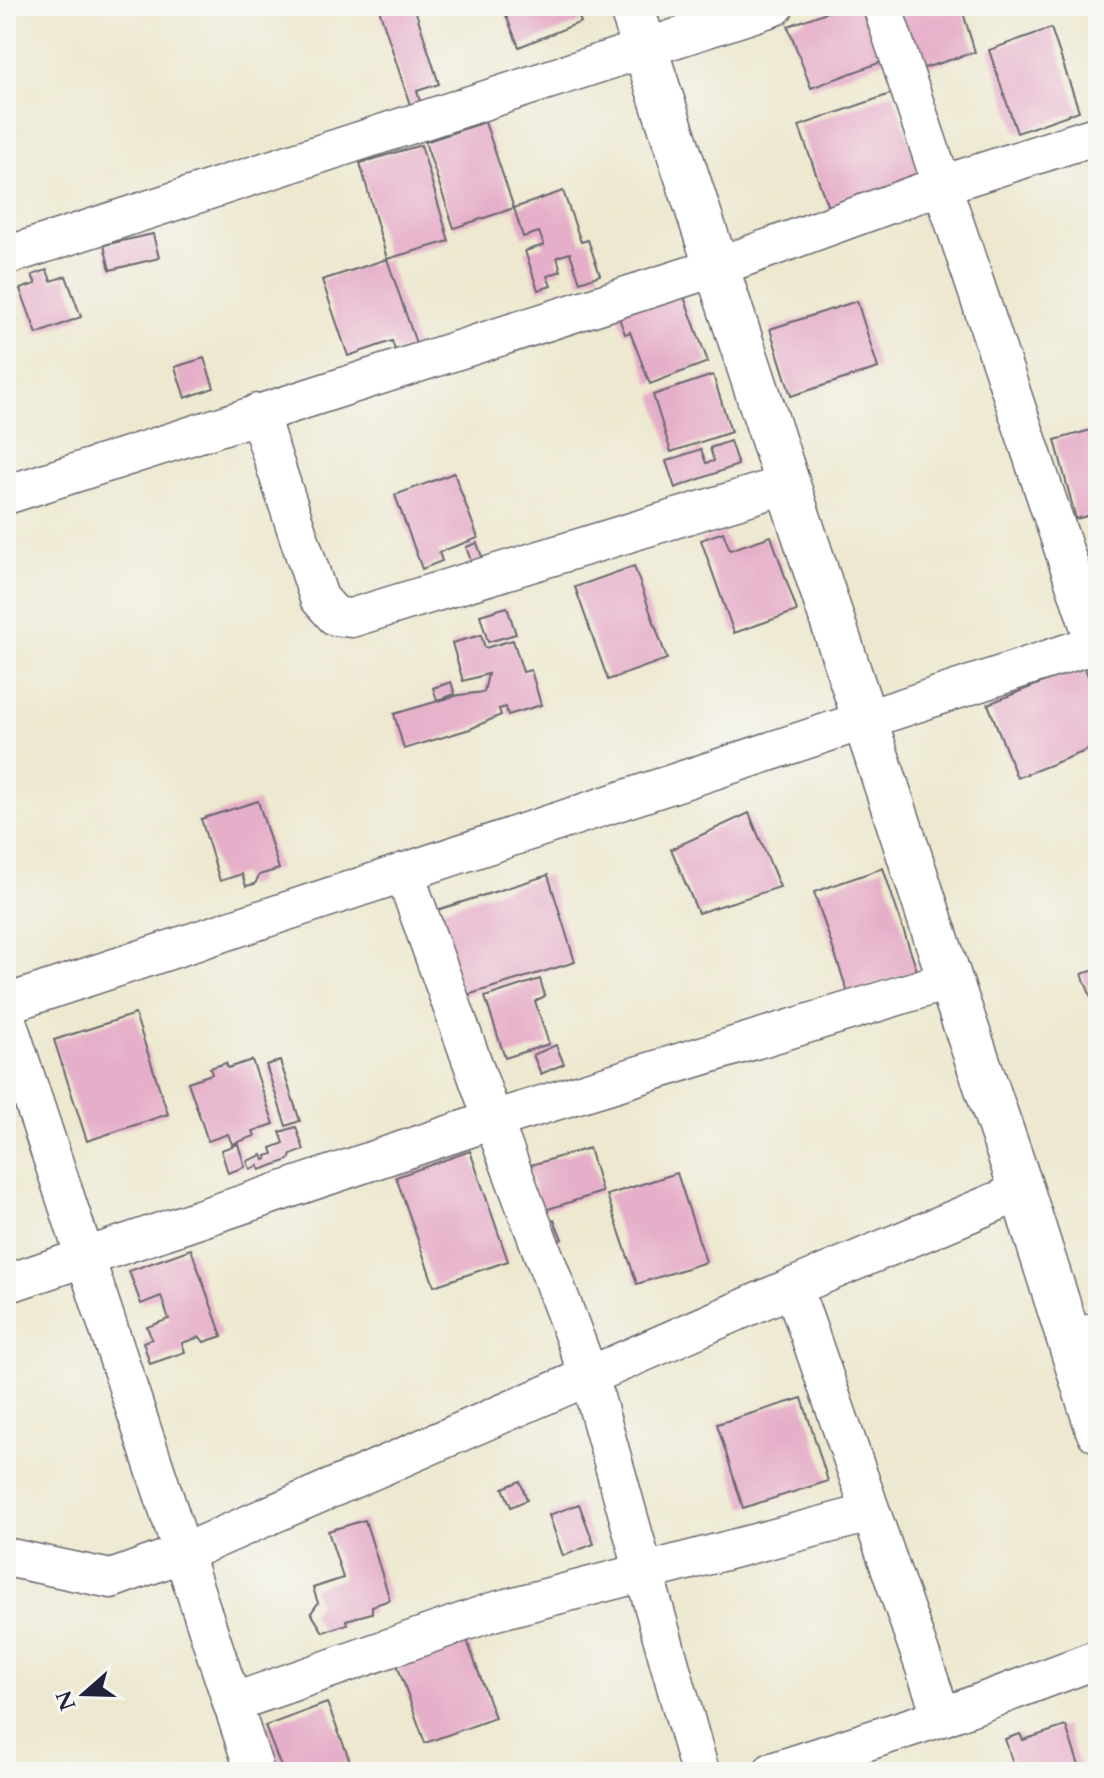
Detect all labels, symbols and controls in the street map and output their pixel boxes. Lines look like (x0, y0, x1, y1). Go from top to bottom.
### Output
north arrow (44, 1654, 124, 1734)
text: N (49, 1686, 84, 1715)

